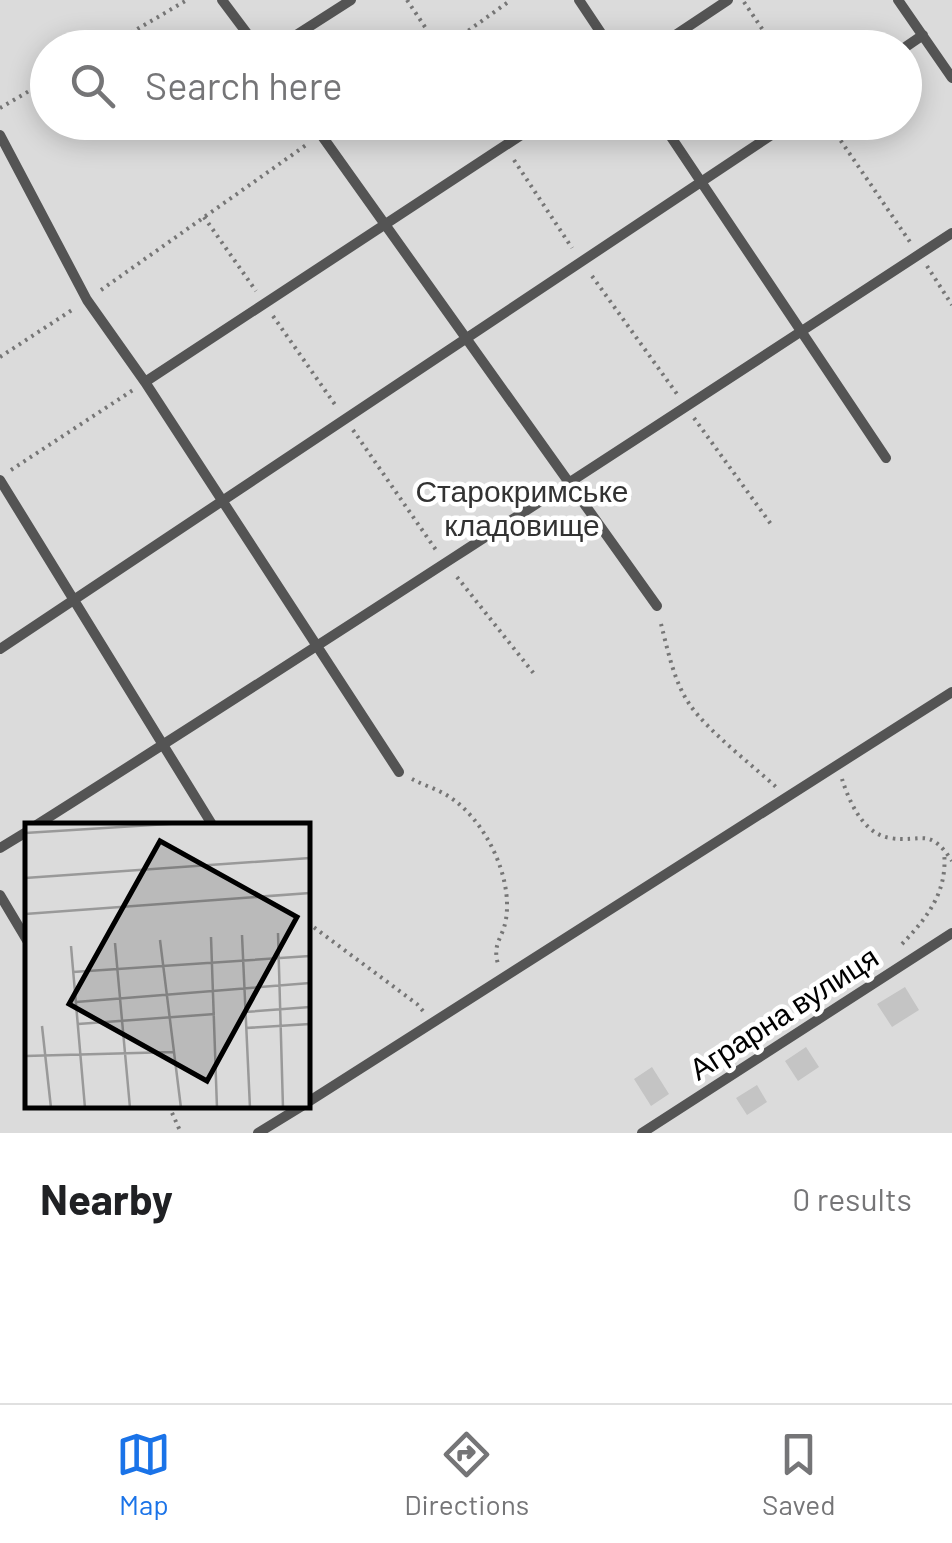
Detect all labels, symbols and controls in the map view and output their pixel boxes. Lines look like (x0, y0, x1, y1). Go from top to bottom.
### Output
search box (30, 30, 922, 140)
icon: search (65, 58, 120, 113)
text: Search here (145, 62, 343, 108)
park label: Старокримське кладовище (415, 472, 629, 542)
inset map (25, 823, 310, 1108)
street label: Аграрна вулиця (682, 938, 884, 1086)
text: Nearby (40, 1173, 173, 1223)
text: 0 results (792, 1179, 912, 1217)
tab: Map (116, 1427, 171, 1521)
tab: Directions (404, 1427, 529, 1521)
tab: Saved (762, 1427, 836, 1521)

